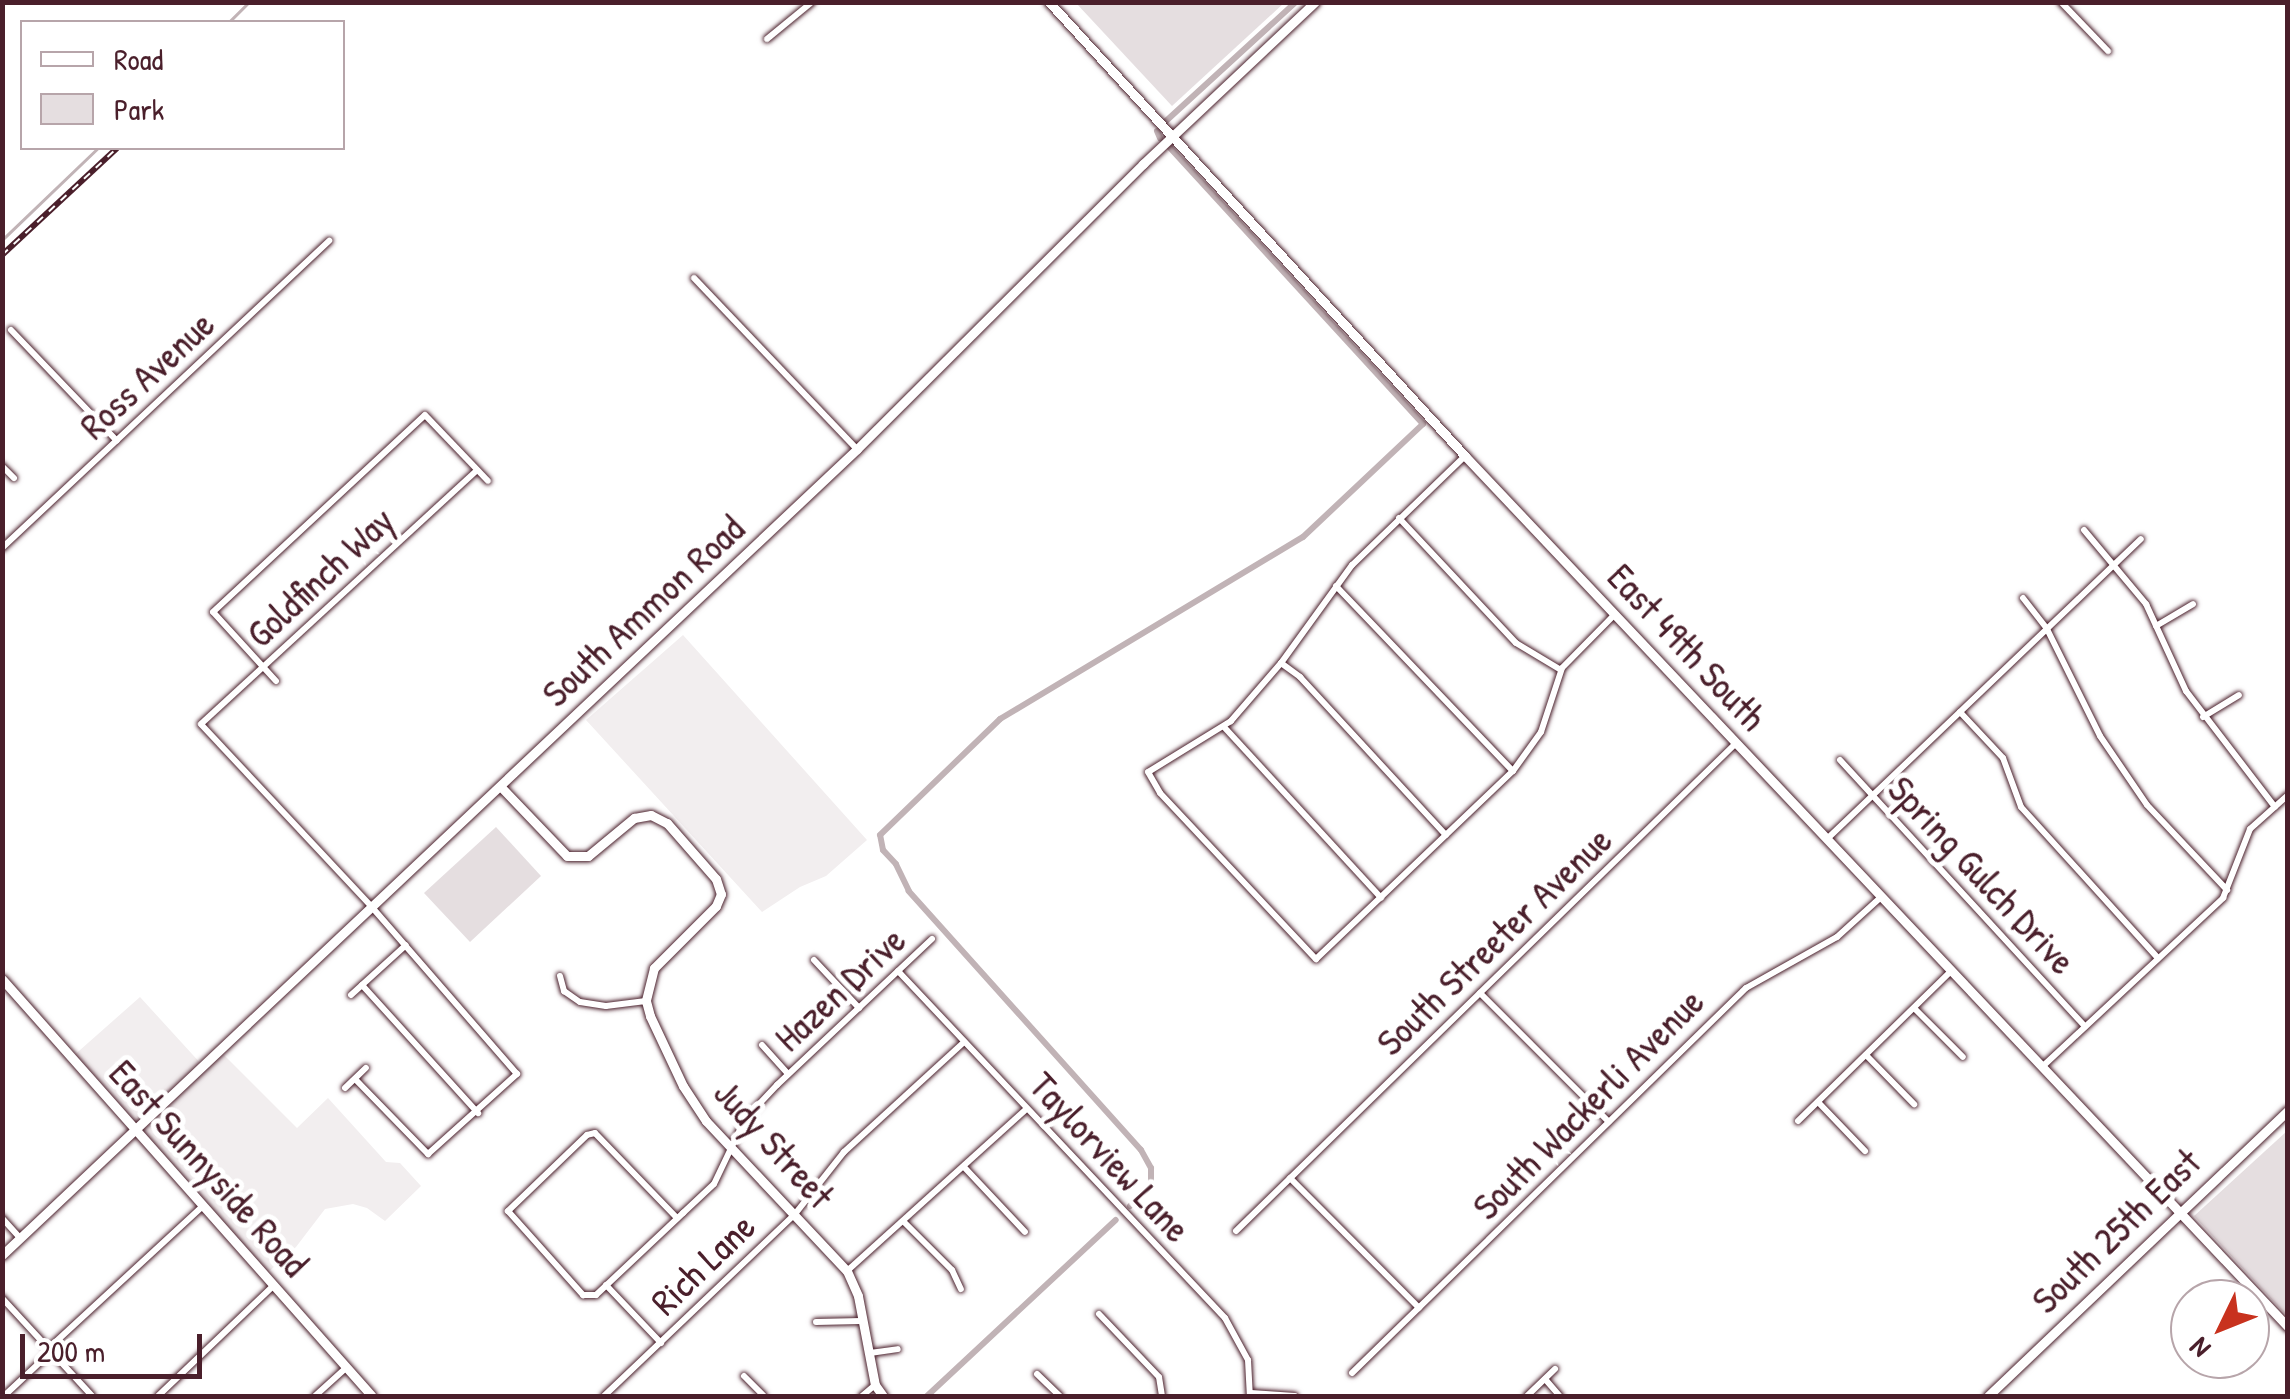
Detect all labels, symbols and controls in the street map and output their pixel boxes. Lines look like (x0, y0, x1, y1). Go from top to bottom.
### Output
legend (20, 20, 345, 150)
text: Road (114, 39, 163, 79)
text: Park (114, 89, 164, 129)
street label: Ross Avenue (70, 301, 224, 449)
street label: Goldfinch Way (237, 497, 403, 657)
street label: South Ammon Road (533, 506, 753, 716)
street label: East 49th South (1598, 554, 1776, 740)
street label: Spring Gulch Drive (1879, 767, 2085, 983)
street label: South Streeter Avenue (1367, 817, 1621, 1065)
street label: Hazen Drive (765, 917, 915, 1061)
street label: South Wackerli Avenue (1463, 979, 1713, 1229)
street label: East Sunnyside Road (100, 1050, 318, 1286)
street label: Taylorview Lane (1020, 1063, 1200, 1251)
street label: Judy Street (704, 1070, 844, 1218)
street label: South 25th East (2022, 1139, 2210, 1323)
street label: Rich Lane (642, 1204, 764, 1324)
north arrow (2170, 1279, 2270, 1379)
scale bar (25, 1314, 208, 1376)
text: N (2181, 1330, 2219, 1367)
text: 200 m (37, 1331, 105, 1371)

